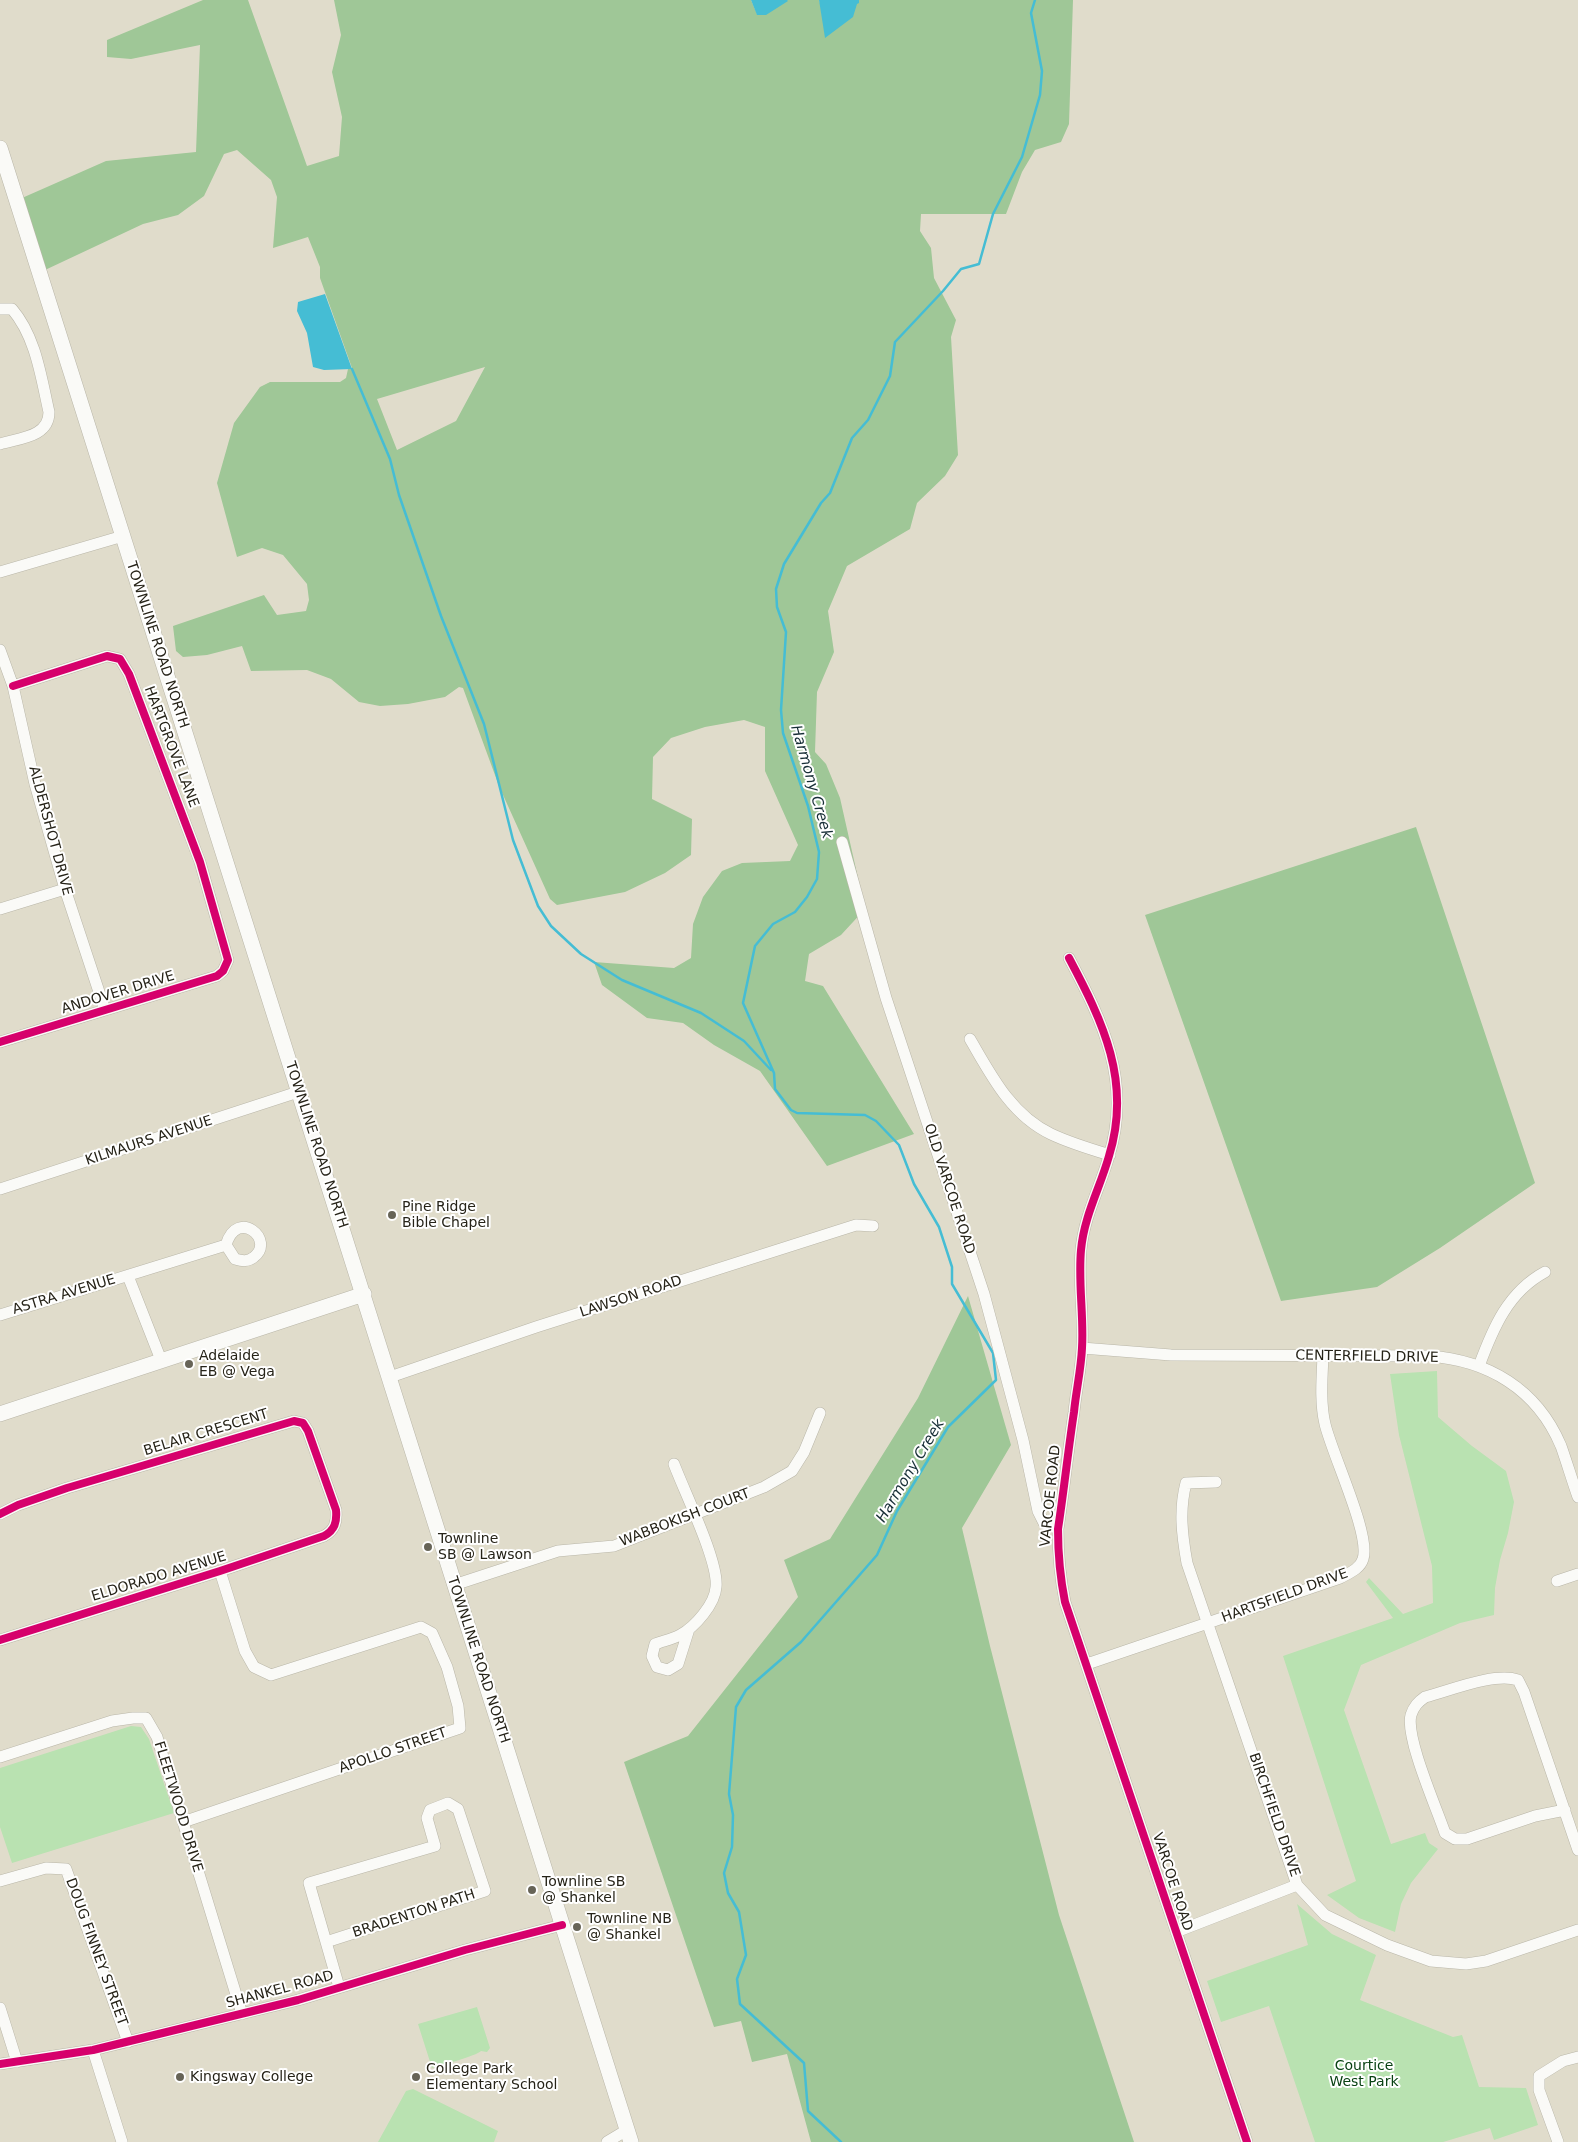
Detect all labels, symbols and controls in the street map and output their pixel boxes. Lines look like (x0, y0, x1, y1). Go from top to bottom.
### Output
street label: TOWNLINE ROAD NORTH (122, 560, 192, 730)
street label: HARTGROVE LANE (140, 684, 202, 810)
water label: Harmony Creek (786, 723, 836, 841)
street label: ALDERSHOT DRIVE (25, 764, 75, 898)
street label: ANDOVER DRIVE (59, 968, 177, 1018)
street label: TOWNLINE ROAD NORTH (281, 1060, 351, 1230)
street label: KILMAURS AVENUE (83, 1113, 215, 1169)
street label: OLD VARCOE ROAD (920, 1122, 978, 1256)
place label: Pine Ridge Bible Chapel (402, 1199, 490, 1232)
marker: Pine Ridge Bible Chapel (386, 1209, 398, 1221)
street label: ASTRA AVENUE (10, 1271, 118, 1319)
street label: LAWSON ROAD (578, 1273, 684, 1321)
street label: CENTERFIELD DRIVE (1295, 1347, 1439, 1367)
place label: Adelaide EB @ Vega (199, 1348, 275, 1380)
marker: Adelaide EB @ Vega (183, 1358, 195, 1370)
street label: BELAIR CRESCENT (142, 1406, 270, 1460)
water label: Harmony Creek (873, 1416, 949, 1526)
street label: VARCOE ROAD (1037, 1444, 1065, 1548)
street label: WABBOKISH COURT (618, 1485, 752, 1551)
place label: Townline SB @ Lawson (438, 1531, 532, 1564)
marker: Townline SB @ Lawson (422, 1541, 434, 1553)
street label: ELDORADO AVENUE (90, 1548, 228, 1606)
street label: HARTSFIELD DRIVE (1219, 1565, 1351, 1627)
street label: TOWNLINE ROAD NORTH (443, 1575, 513, 1745)
street label: APOLLO STREET (337, 1725, 449, 1777)
street label: FLEETWOOD DRIVE (150, 1739, 206, 1875)
street label: BIRCHFIELD DRIVE (1245, 1751, 1303, 1879)
street label: VARCOE ROAD (1148, 1831, 1196, 1933)
place label: Townline SB @ Shankel (542, 1874, 625, 1906)
street label: DOUG FINNEY STREET (61, 1876, 131, 2028)
marker: Townline SB @ Shankel (526, 1884, 538, 1896)
street label: BRADENTON PATH (351, 1886, 477, 1942)
place label: Townline NB @ Shankel (587, 1911, 672, 1944)
marker: Townline NB @ Shankel (571, 1921, 583, 1933)
street label: SHANKEL ROAD (224, 1968, 336, 2012)
park label: Courtice West Park (1329, 2058, 1399, 2090)
place label: College Park Elementary School (426, 2061, 558, 2094)
place label: Kingsway College (190, 2069, 313, 2085)
marker: Kingsway College (174, 2071, 186, 2083)
marker: College Park Elementary School (410, 2071, 422, 2083)

